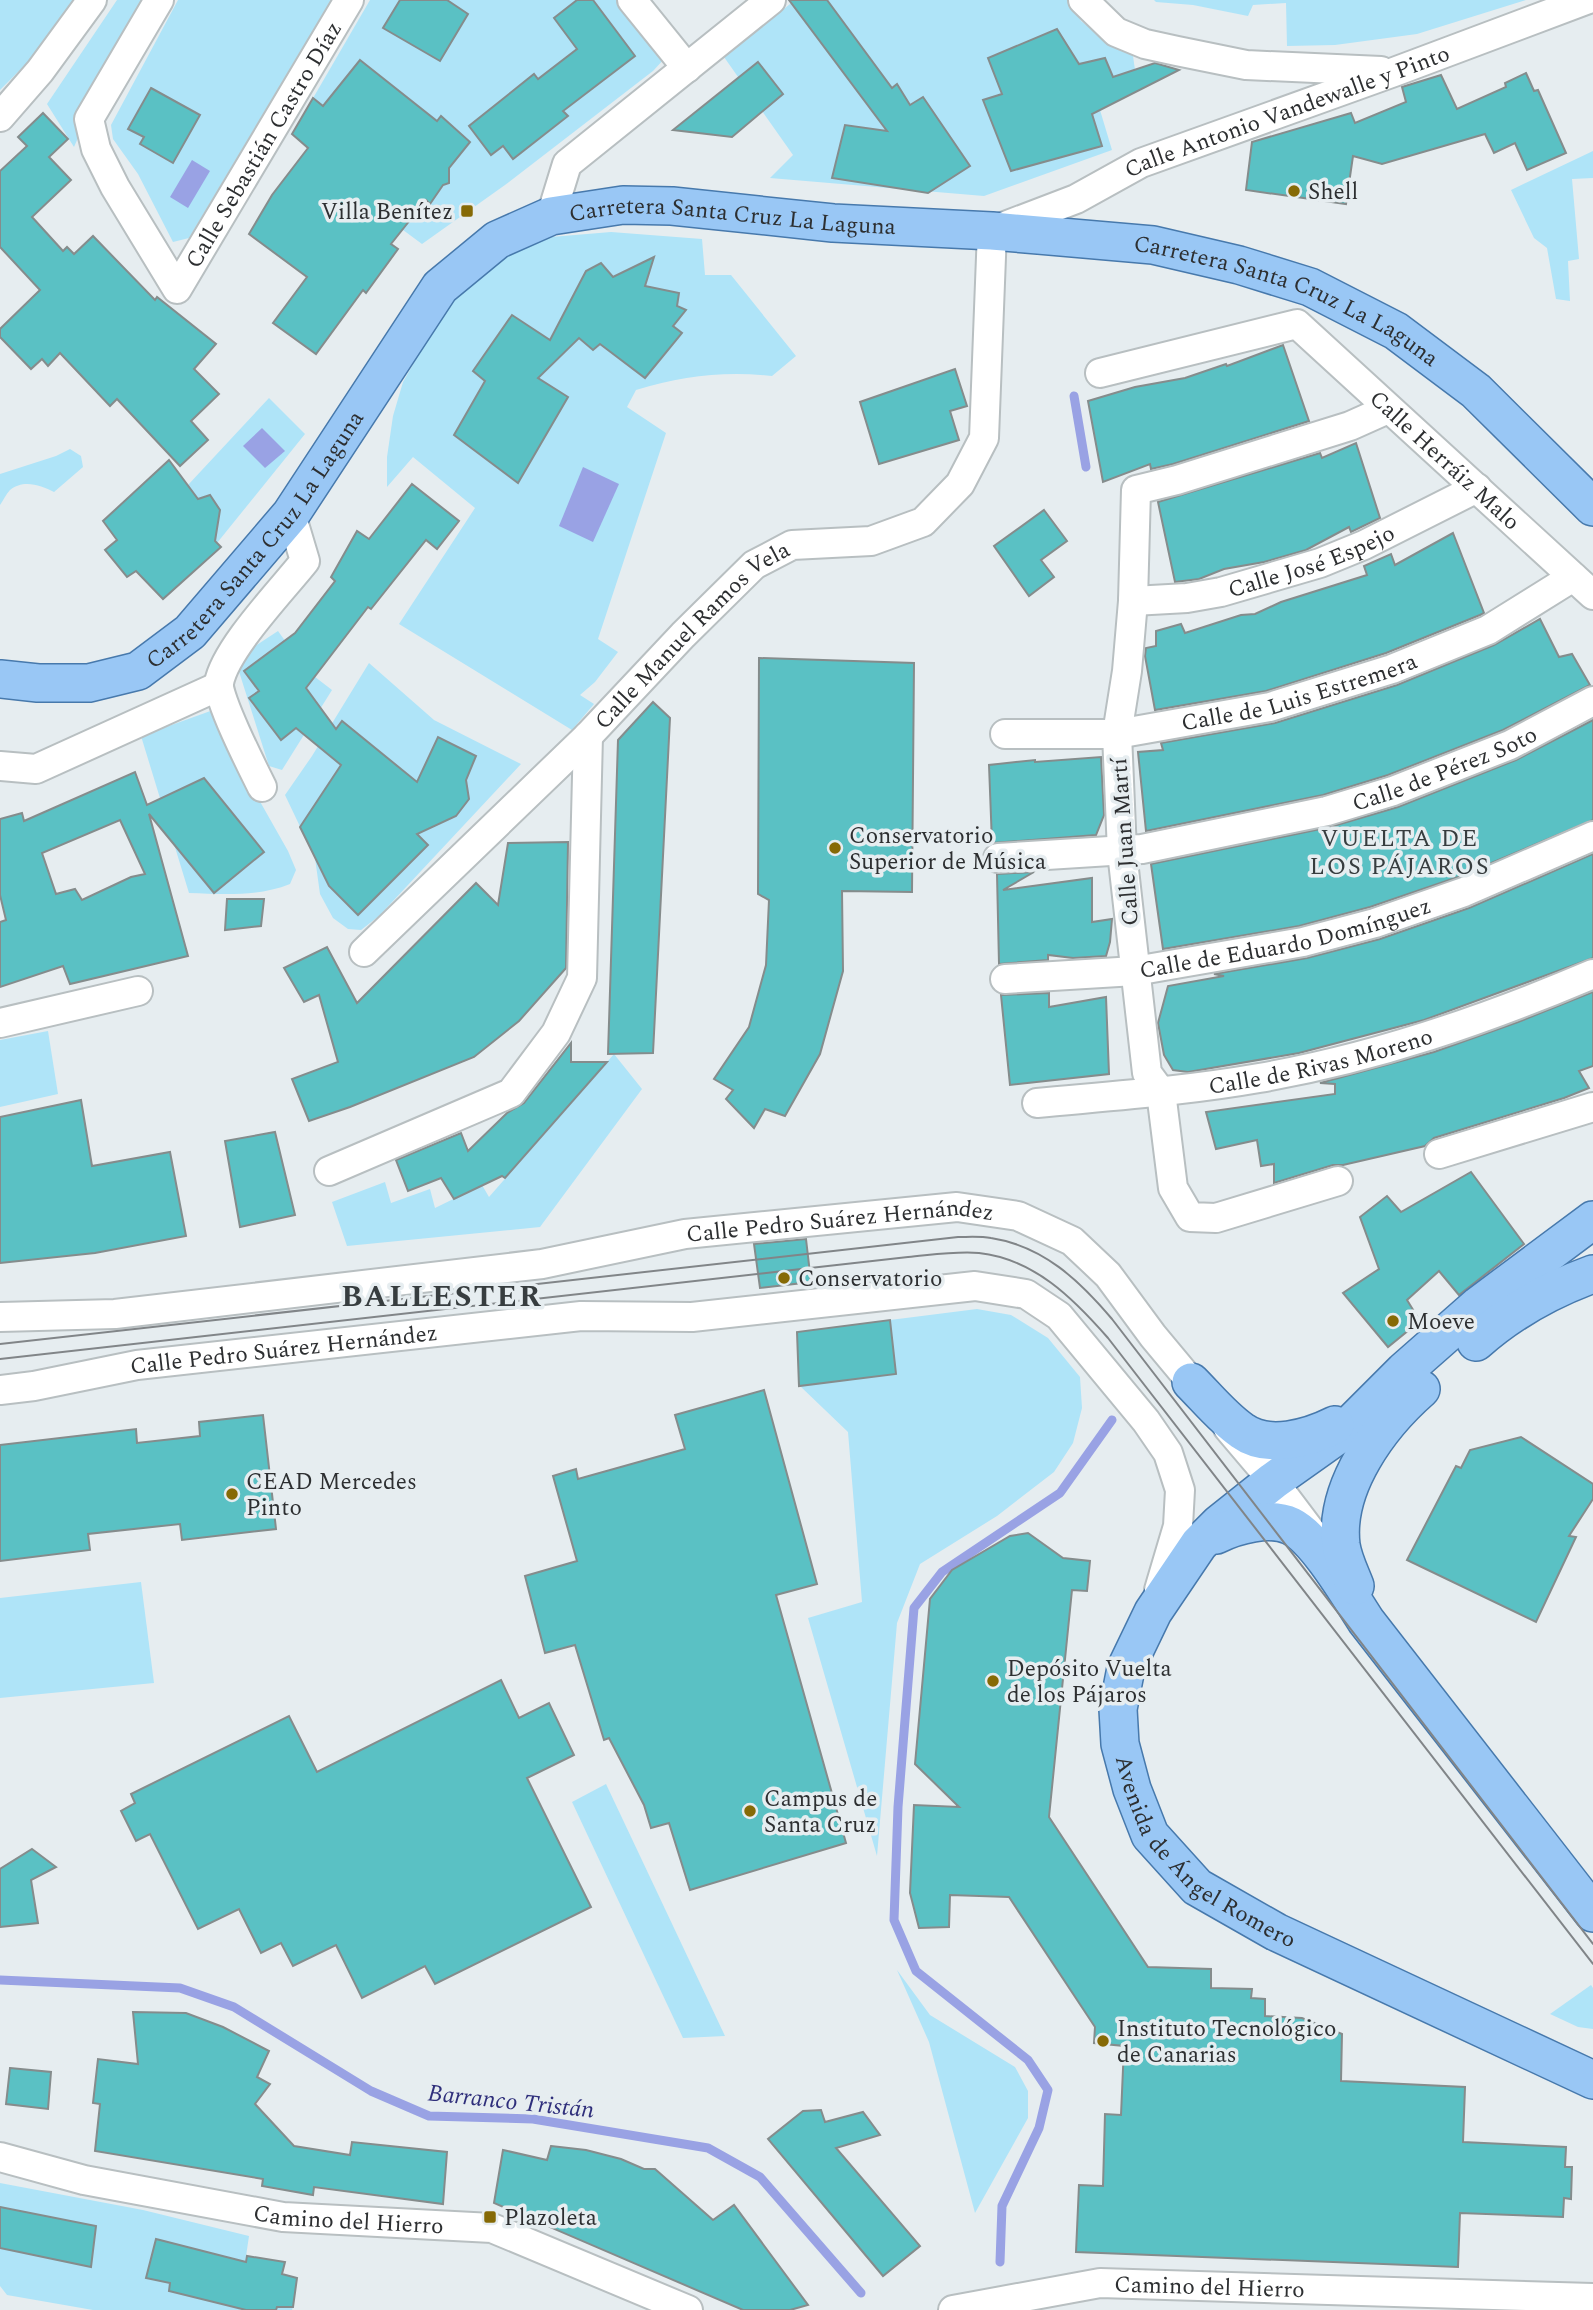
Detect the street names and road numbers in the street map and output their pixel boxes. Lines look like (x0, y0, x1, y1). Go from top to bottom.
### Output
street label: Calle Sebastián Castro Díaz (177, 15, 352, 275)
street label: Calle Antonio Vandewalle y Pinto (1118, 37, 1455, 188)
street label: Carretera Santa Cruz La Laguna (567, 189, 897, 245)
street label: Carretera Santa Cruz La Laguna (1132, 227, 1446, 376)
street label: Calle Herráiz Malo (1361, 382, 1528, 539)
street label: Carretera Santa Cruz La Laguna (139, 404, 373, 678)
street label: Calle José Espejo (1224, 516, 1401, 608)
street label: Calle Manuel Ramos Vela (587, 533, 797, 738)
street label: Calle de Luis Estremera (1179, 645, 1423, 741)
street label: Calle de Pérez Soto (1348, 718, 1544, 821)
street label: Calle Juan Martí (1102, 755, 1149, 927)
street label: Calle de Eduardo Domínguez (1137, 889, 1436, 989)
street label: Calle de Rivas Moreno (1206, 1020, 1437, 1105)
street label: Calle Pedro Suárez Hernández (685, 1191, 996, 1253)
street label: Calle Pedro Suárez Hernández (128, 1316, 440, 1385)
street label: Avenida de Ángel Romero (1105, 1752, 1301, 1958)
street label: Camino del Hierro (250, 2196, 444, 2244)
street label: Camino del Hierro (1114, 2267, 1305, 2308)

